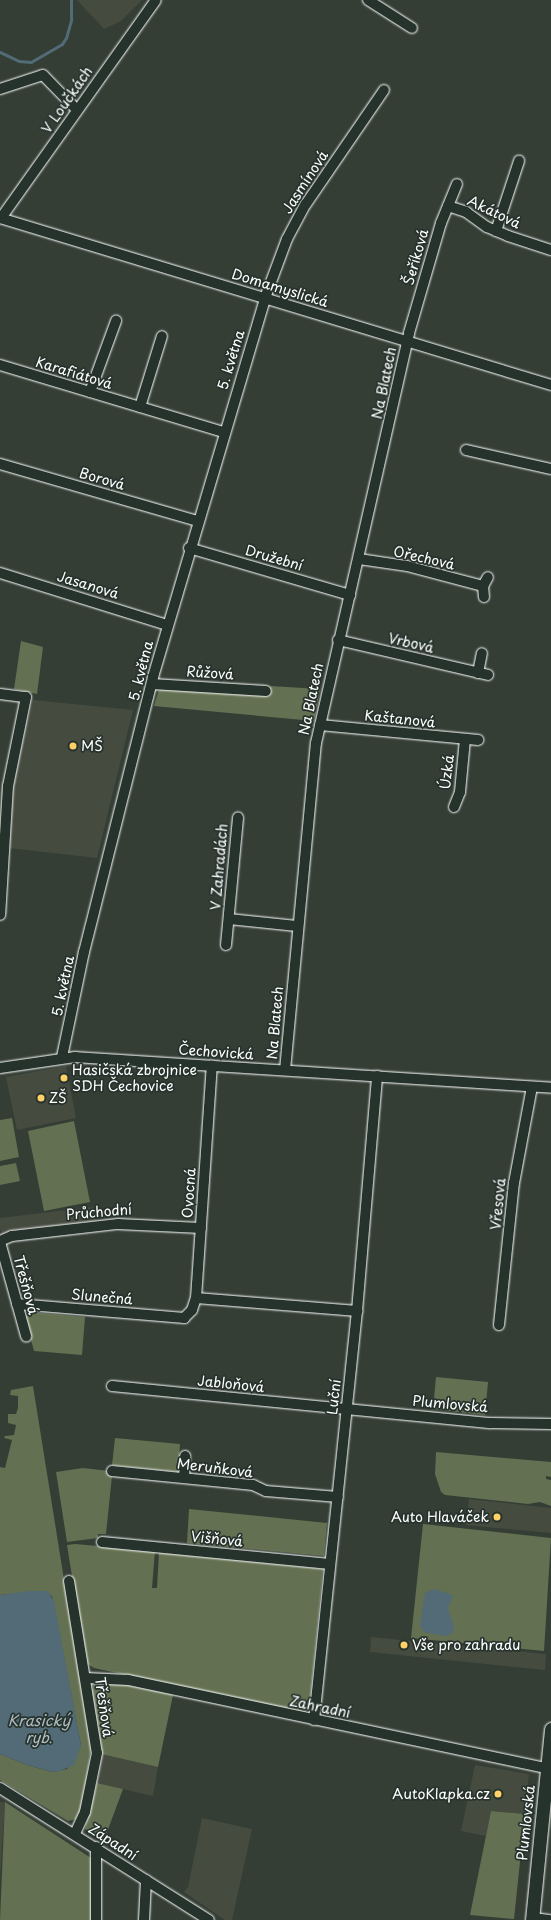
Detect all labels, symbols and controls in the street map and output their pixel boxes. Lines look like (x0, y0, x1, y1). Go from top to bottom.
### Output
street label: V Loučkách (38, 63, 96, 137)
street label: Jasmínová (279, 147, 331, 217)
street label: Akátová (465, 192, 523, 232)
street label: Šeříková (400, 227, 432, 287)
street label: Domamyslická (230, 265, 330, 311)
street label: 5. května (214, 328, 248, 392)
street label: Na Blatech (368, 345, 400, 421)
street label: Karafiátová (34, 353, 114, 393)
street label: Borová (77, 465, 127, 493)
street label: Družební (243, 542, 305, 574)
street label: Ořechová (392, 543, 456, 573)
street label: Jasanová (55, 568, 121, 602)
street label: Vrbová (387, 630, 435, 656)
street label: 5. května (125, 639, 157, 703)
street label: Na Blatech (295, 661, 327, 737)
street label: Růžová (186, 663, 234, 683)
street label: Kaštanová (364, 707, 436, 731)
place label: MŠ (81, 738, 103, 754)
marker: MŠ (68, 741, 78, 751)
street label: Úzká (437, 754, 457, 790)
street label: V Zahradách (207, 823, 231, 911)
street label: 5. května (48, 954, 78, 1018)
street label: Na Blatech (263, 986, 287, 1060)
street label: Čechovická (178, 1041, 254, 1063)
place label: Hasičská zbrojnice SDH Čechovice (72, 1062, 197, 1094)
marker: Hasičská zbrojnice SDH Čechovice (59, 1073, 69, 1083)
place label: ZŠ (49, 1090, 67, 1106)
marker: ZŠ (36, 1093, 46, 1103)
street label: Ovocná (179, 1167, 199, 1219)
street label: Vřesová (487, 1177, 509, 1231)
street label: Průchodní (65, 1201, 133, 1223)
street label: Třešňová (10, 1254, 42, 1316)
street label: Slunečná (71, 1286, 133, 1308)
street label: Jabloňová (197, 1372, 265, 1396)
street label: Luční (324, 1378, 344, 1416)
street label: Plumlovská (411, 1392, 489, 1416)
street label: Meruňková (176, 1455, 254, 1481)
place label: Auto Hlaváček (390, 1509, 489, 1525)
marker: Auto Hlaváček (492, 1512, 502, 1522)
street label: Višňová (190, 1528, 244, 1550)
place label: Vše pro zahradu (412, 1637, 521, 1653)
marker: Vše pro zahradu (399, 1640, 409, 1650)
street label: Třešňová (91, 1676, 117, 1738)
street label: Zahradní (288, 1692, 352, 1722)
water label: Krasický ryb. (8, 1710, 70, 1745)
street label: Plumlovská (514, 1784, 538, 1862)
place label: AutoKlapka.cz (392, 1786, 490, 1802)
marker: AutoKlapka.cz (493, 1789, 503, 1799)
street label: Západní (85, 1820, 141, 1864)

